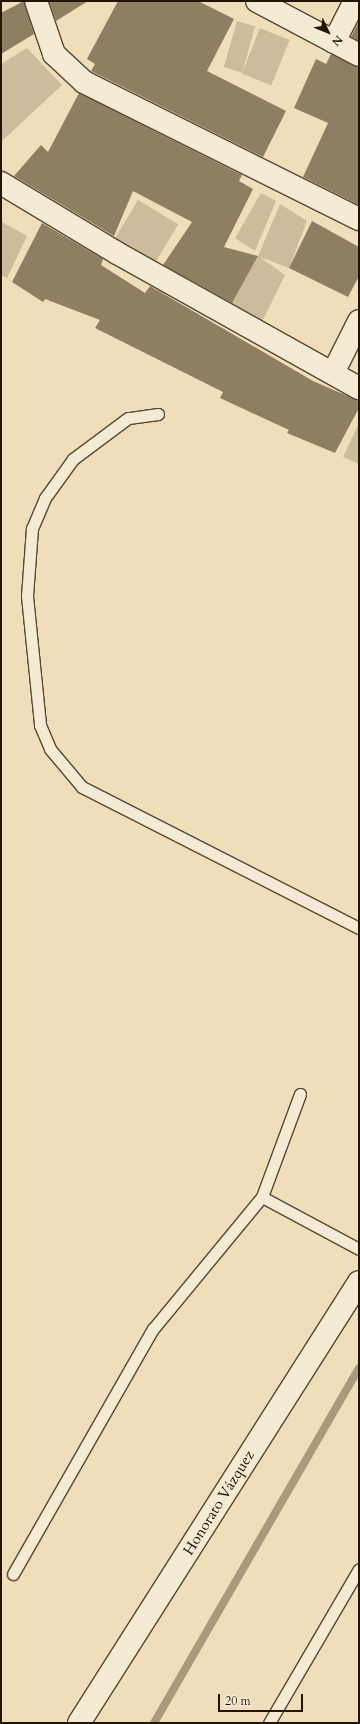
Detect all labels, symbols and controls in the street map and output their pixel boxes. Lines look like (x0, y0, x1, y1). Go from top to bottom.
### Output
north arrow (308, 12, 348, 52)
text: N (328, 32, 346, 49)
street label: Honorato Vázquez (180, 1447, 258, 1559)
scale bar (220, 1686, 305, 1712)
text: 20 m (225, 1693, 251, 1709)

